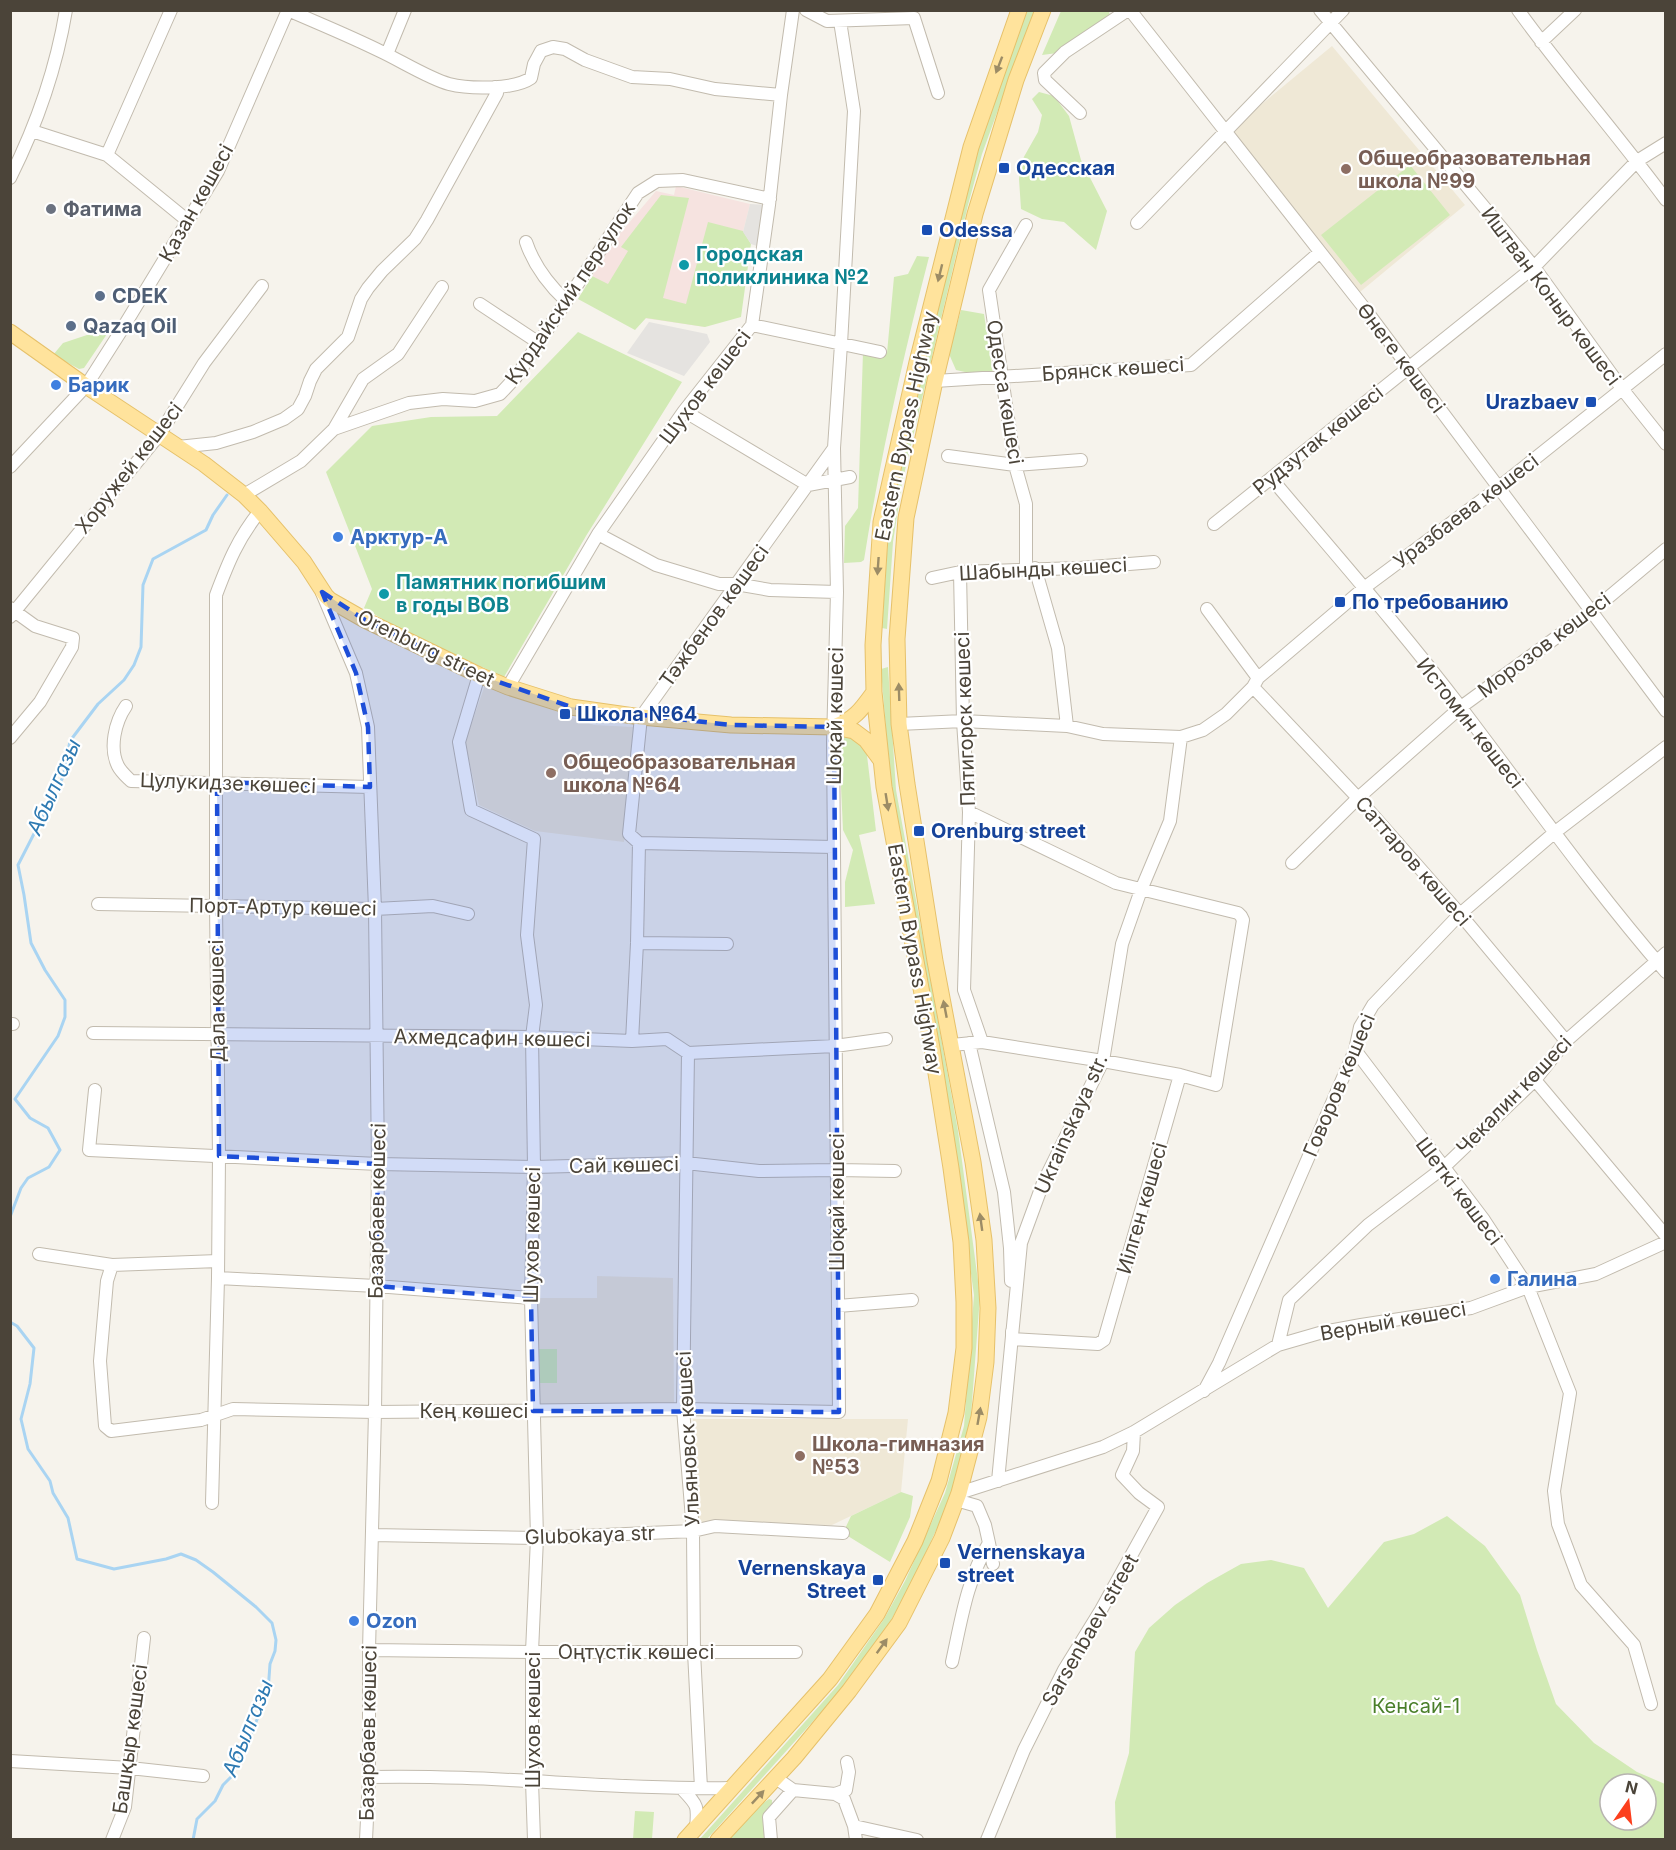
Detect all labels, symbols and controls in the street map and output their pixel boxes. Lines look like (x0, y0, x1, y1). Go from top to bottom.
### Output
one-way arrow (993, 56, 1003, 74)
street label: Қазан көшесі (154, 140, 238, 266)
place label: Общеобразовательная школа №99 (1358, 146, 1591, 193)
place label: Одесская (1016, 156, 1115, 180)
marker: Одесская (997, 161, 1011, 175)
marker: Общеобразовательная школа №99 (1339, 162, 1353, 176)
place label: Фатима (63, 197, 142, 221)
street label: Курдайский переулок (500, 197, 640, 389)
marker: Фатима (44, 202, 58, 216)
street label: Иштван Коныр көшесі (1476, 202, 1626, 390)
place label: Odessa (939, 218, 1013, 242)
marker: Odessa (920, 223, 934, 237)
place label: Городская поликлиника №2 (696, 242, 869, 289)
marker: Городская поликлиника №2 (677, 258, 691, 272)
one-way arrow (934, 264, 944, 282)
place label: CDEK (112, 284, 168, 308)
marker: CDEK (93, 289, 107, 303)
street label: Өнеге көшесі (1352, 298, 1450, 418)
street label: Eastern Bypass Highway (870, 309, 942, 543)
place label: Qazaq Oil (83, 314, 177, 338)
street label: Одесса көшесі (982, 318, 1028, 466)
marker: Qazaq Oil (64, 319, 78, 333)
street label: Шухов көшесі (654, 325, 756, 449)
street label: Брянск көшесі (1041, 352, 1185, 386)
place label: Барик (68, 373, 130, 397)
marker: Барик (49, 378, 63, 392)
street label: Рудзутак көшесі (1248, 380, 1388, 500)
place label: Urazbaev (1485, 390, 1579, 414)
marker: Urazbaev (1584, 395, 1598, 409)
street label: Хоружей көшесі (70, 398, 188, 538)
street label: Уразбаева көшесі (1389, 449, 1543, 573)
place label: Арктур-А (350, 525, 448, 549)
marker: Арктур-А (331, 530, 345, 544)
street label: Тәжбенов көшесі (654, 540, 774, 692)
street label: Шабынды көшесі (958, 553, 1128, 585)
one-way arrow (873, 556, 883, 575)
place label: Памятник погибшим в годы ВОВ (396, 570, 606, 617)
marker: Памятник погибшим в годы ВОВ (377, 587, 391, 601)
street label: Морозов көшесі (1473, 587, 1615, 703)
place label: По требованию (1352, 590, 1509, 614)
marker: По требованию (1333, 595, 1347, 609)
street label: Orenburg street (354, 604, 499, 692)
street label: Пятигорск көшесі (950, 631, 980, 807)
street label: Шоқай көшесі (822, 647, 848, 785)
street label: Истомин көшесі (1412, 653, 1528, 793)
one-way arrow (894, 682, 903, 701)
place label: Школа №64 (577, 702, 697, 726)
marker: Школа №64 (558, 707, 572, 721)
water label: Абылгазы (21, 735, 86, 840)
place label: Общеобразовательная школа №64 (563, 750, 796, 797)
marker: Общеобразовательная школа №64 (544, 766, 558, 780)
street label: Цулукидзе көшесі (139, 768, 317, 798)
street label: Саттаров көшесі (1350, 791, 1476, 931)
one-way arrow (882, 793, 891, 812)
place label: Orenburg street (931, 819, 1086, 843)
marker: Orenburg street (912, 824, 926, 838)
street label: Eastern Bypass Highway (883, 842, 947, 1076)
street label: Порт-Артур көшесі (189, 893, 377, 921)
street label: Дала көшесі (204, 939, 230, 1063)
one-way arrow (939, 1000, 949, 1019)
street label: Говоров көшесі (1298, 1010, 1380, 1160)
street label: Ахмедсафин көшесі (393, 1024, 591, 1052)
street label: Чекалин көшесі (1451, 1031, 1577, 1159)
street label: Ukrainskaya str. (1029, 1050, 1113, 1198)
street label: Базарбаев көшесі (363, 1123, 391, 1299)
street label: Шеткі көшесі (1411, 1132, 1507, 1250)
street label: Шоқай көшесі (825, 1133, 849, 1271)
street label: Иілген көшесі (1112, 1139, 1172, 1277)
street label: Сай көшесі (569, 1152, 679, 1178)
street label: Шухов көшесі (519, 1166, 545, 1304)
one-way arrow (977, 1212, 986, 1231)
place label: Галина (1507, 1267, 1577, 1291)
marker: Галина (1488, 1272, 1502, 1286)
street label: Верный көшесі (1318, 1296, 1468, 1346)
street label: Ульяновск көшесі (671, 1350, 705, 1528)
street label: Кең көшесі (420, 1399, 528, 1423)
one-way arrow (974, 1406, 983, 1425)
place label: Школа-гимназия №53 (812, 1432, 985, 1479)
marker: Школа-гимназия №53 (793, 1449, 807, 1463)
street label: Glubokaya str (524, 1521, 656, 1549)
place label: Vernenskaya street (957, 1540, 1085, 1587)
street label: Sarsenbaev street (1037, 1549, 1144, 1710)
place label: Vernenskaya Street (738, 1556, 866, 1603)
marker: Vernenskaya street (938, 1556, 952, 1570)
marker: Vernenskaya Street (871, 1573, 885, 1587)
place label: Ozon (366, 1609, 417, 1633)
marker: Ozon (347, 1614, 361, 1628)
one-way arrow (876, 1639, 888, 1655)
street label: Оңтүстік көшесі (558, 1640, 714, 1664)
street label: Базарбаев көшесі (354, 1645, 382, 1821)
street label: Шухов көшесі (521, 1652, 545, 1788)
street label: Башқыр көшесі (108, 1662, 152, 1816)
water label: Абылгазы (216, 1676, 278, 1781)
park label: Кенсай-1 (1372, 1694, 1460, 1718)
north arrow (1598, 1772, 1658, 1832)
text: N (1623, 1776, 1640, 1799)
one-way arrow (751, 1790, 765, 1804)

